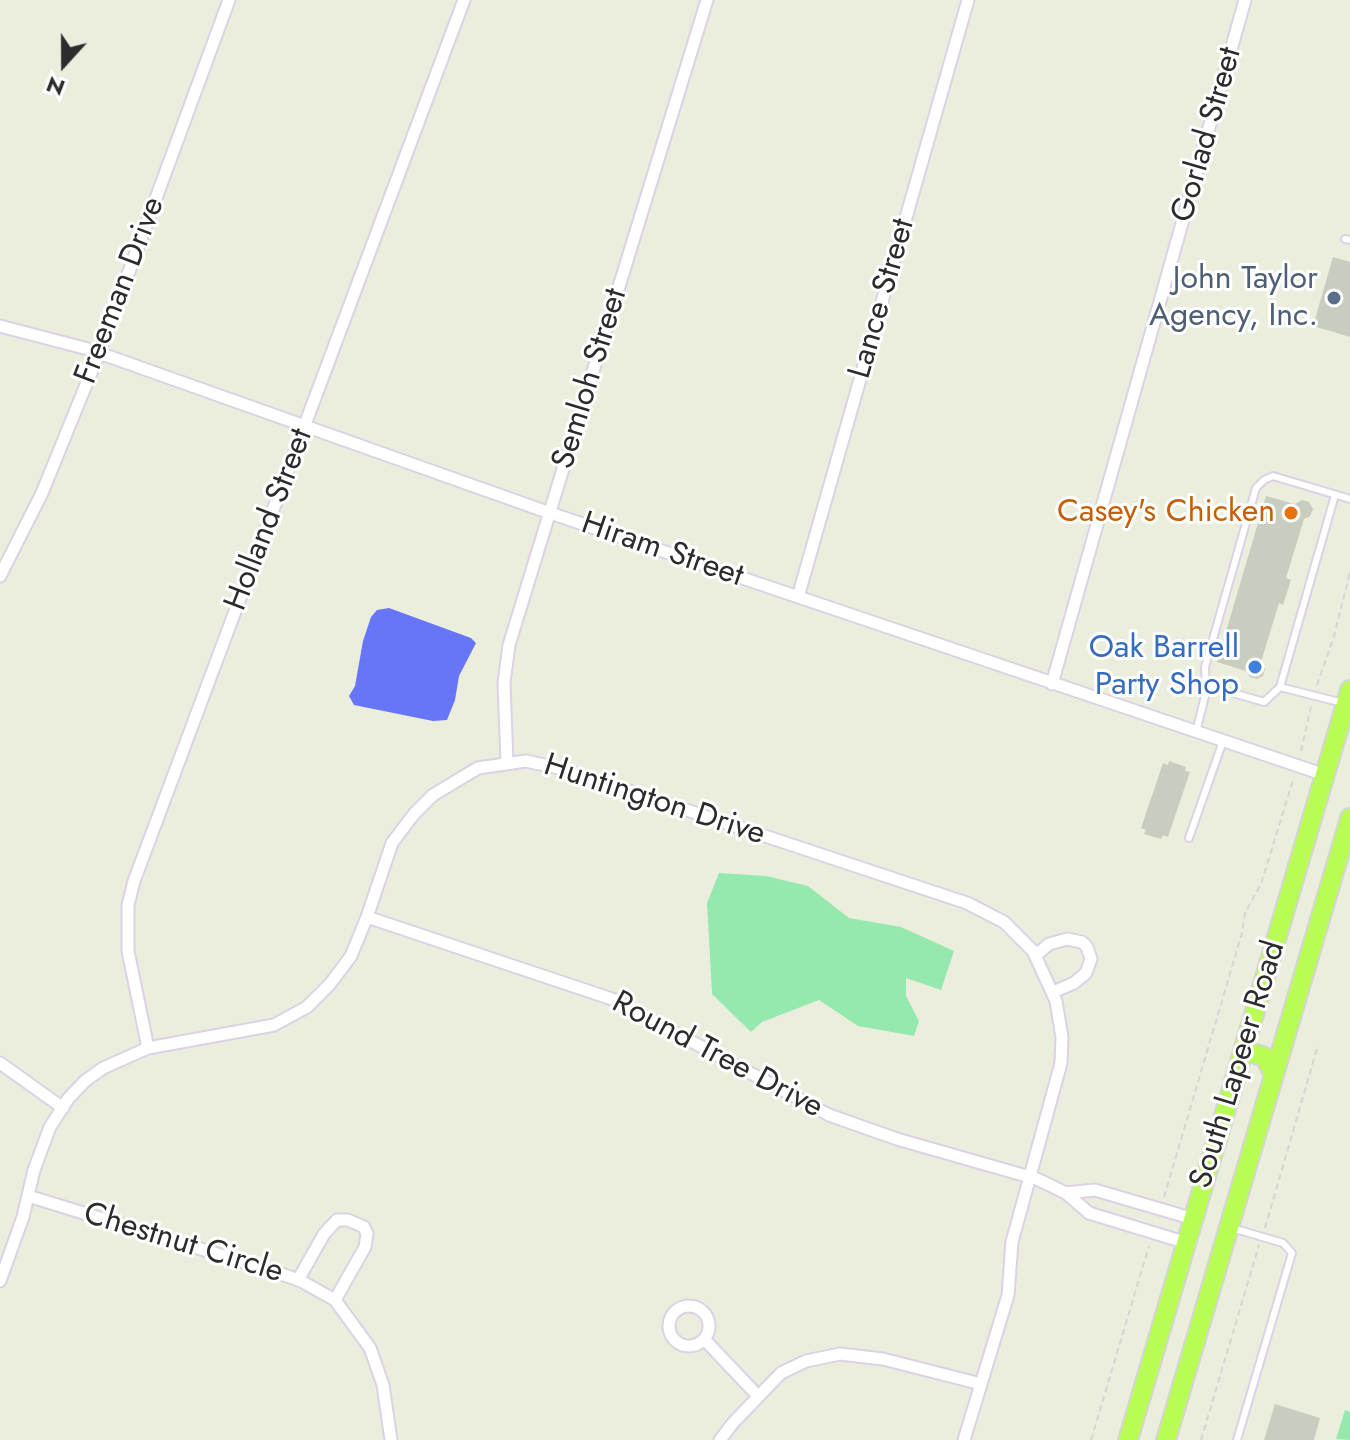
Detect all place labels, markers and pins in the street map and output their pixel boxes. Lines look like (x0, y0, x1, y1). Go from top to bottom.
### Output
place label: John Taylor Agency, Inc. (1149, 261, 1318, 336)
marker: John Taylor Agency, Inc. (1325, 289, 1343, 307)
place label: Casey's Chicken (1057, 494, 1275, 532)
marker: Casey's Chicken (1282, 504, 1300, 522)
place label: Oak Barrell Party Shop (1089, 630, 1239, 705)
marker: Oak Barrell Party Shop (1246, 658, 1264, 676)

